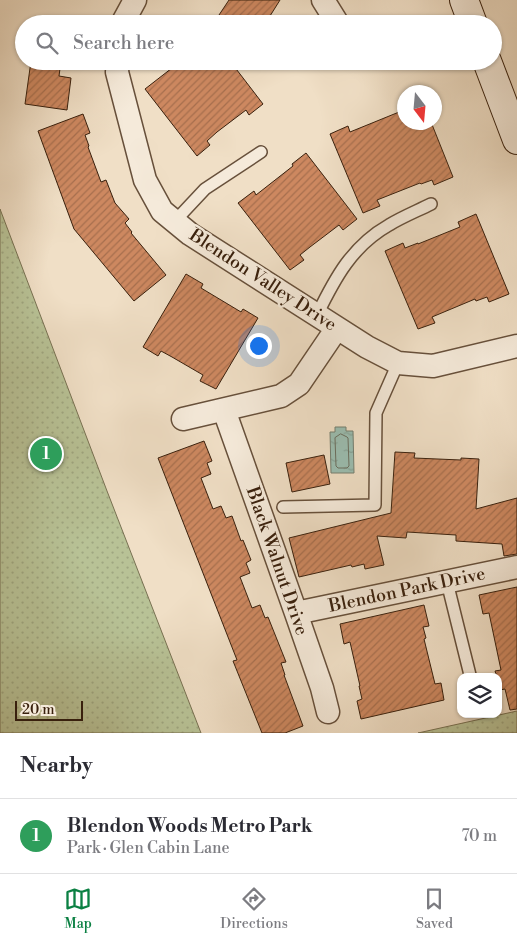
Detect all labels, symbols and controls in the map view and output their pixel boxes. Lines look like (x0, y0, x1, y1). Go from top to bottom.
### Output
search box (15, 15, 502, 70)
icon: search (33, 29, 61, 57)
text: Search here (73, 31, 174, 55)
north arrow (397, 85, 442, 130)
street label: Blendon Valley Drive (184, 223, 341, 336)
your location (246, 333, 272, 359)
pin: 1 (30, 435, 62, 473)
street label: Black Walnut Drive (240, 483, 313, 638)
street label: Blendon Park Drive (326, 562, 487, 618)
map controls (457, 673, 502, 718)
button: layers (457, 673, 502, 718)
scale bar (15, 698, 82, 721)
text: 20 m (22, 701, 54, 719)
text: Nearby (20, 753, 93, 779)
text: Blendon Woods Metro Park (67, 814, 313, 838)
text: 1 (32, 826, 40, 846)
text: 70 m (461, 826, 497, 846)
text: Park · Glen Cabin Lane (67, 838, 230, 858)
tab: Map (64, 885, 92, 933)
tab: Directions (220, 885, 288, 933)
tab: Saved (416, 885, 453, 933)

